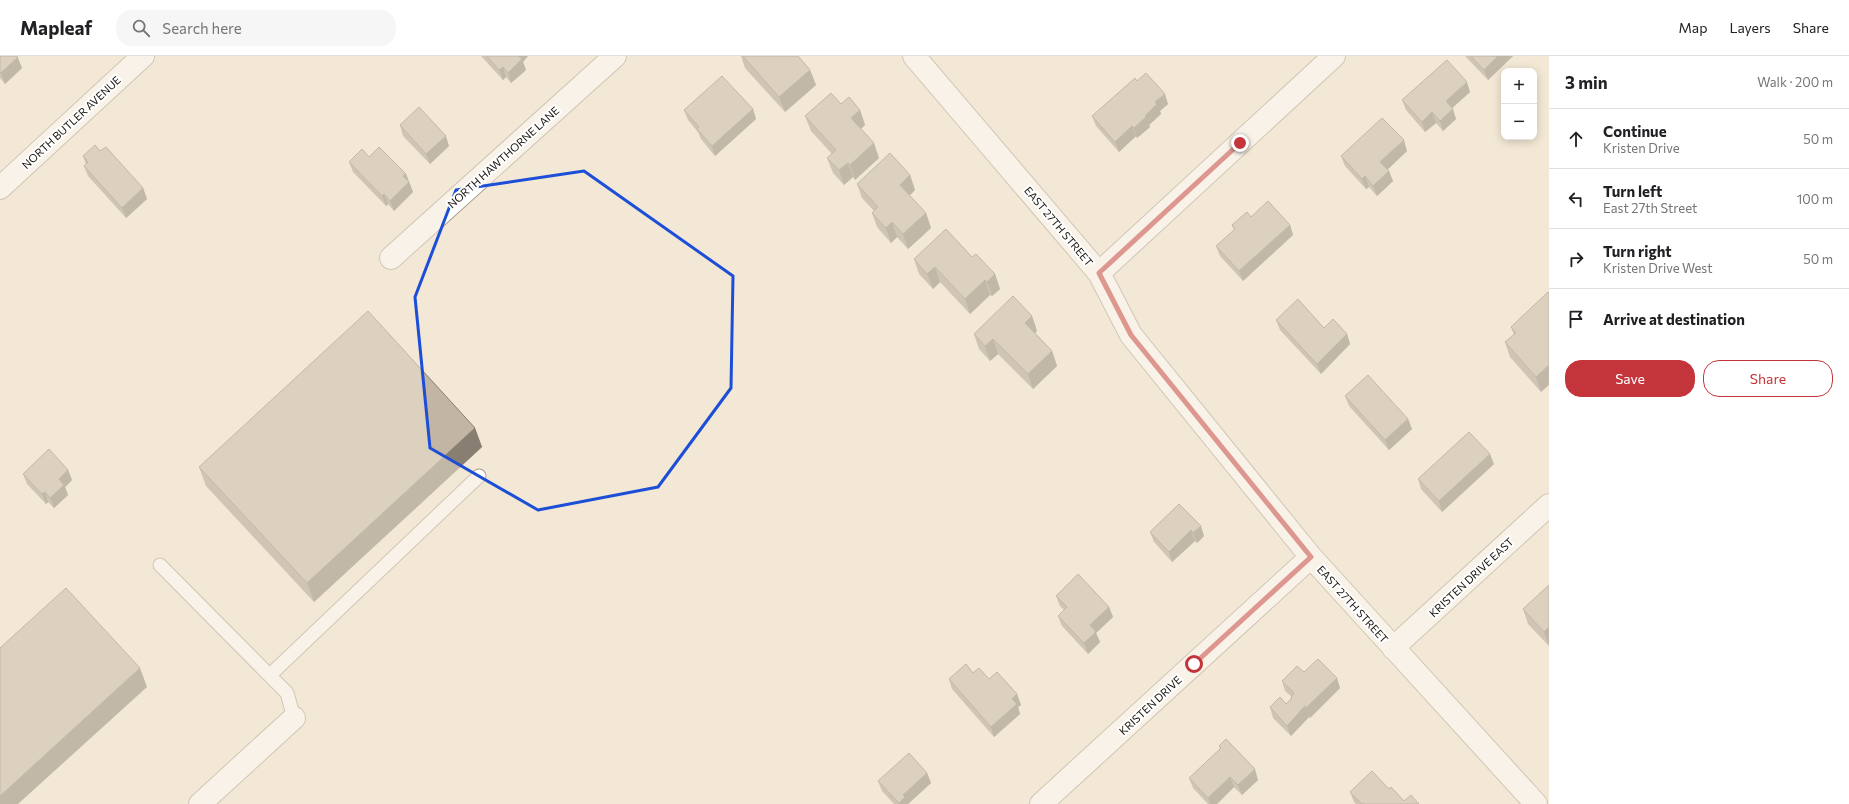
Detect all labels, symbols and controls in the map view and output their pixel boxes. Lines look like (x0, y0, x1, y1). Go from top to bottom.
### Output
search box (116, 10, 396, 46)
text: Mapleaf (20, 16, 92, 39)
icon: search (130, 17, 152, 39)
text: Search here (162, 19, 242, 37)
text: Map (1679, 19, 1707, 36)
text: Layers (1729, 19, 1771, 36)
text: Share (1793, 19, 1829, 36)
map controls (1501, 68, 1537, 140)
button: + (1501, 68, 1537, 104)
text: 3 min (1565, 72, 1608, 93)
street label: NORTH BUTLER AVENUE (19, 73, 123, 171)
text: Walk · 200 m (1757, 74, 1833, 90)
street label: NORTH HAWTHORNE LANE (445, 104, 561, 210)
button: − (1501, 104, 1537, 140)
text: Continue (1603, 122, 1667, 140)
icon: ahead (1565, 128, 1587, 150)
text: 50 m (1803, 131, 1833, 147)
route end (1231, 134, 1249, 152)
text: Kristen Drive (1603, 140, 1680, 156)
text: Turn left (1603, 182, 1662, 200)
street label: EAST 27TH STREET (1022, 184, 1096, 268)
icon: left (1565, 188, 1587, 210)
text: 100 m (1797, 191, 1833, 207)
text: East 27th Street (1603, 200, 1697, 216)
text: Turn right (1603, 242, 1672, 260)
icon: right (1565, 248, 1587, 270)
text: 50 m (1803, 251, 1833, 267)
text: Kristen Drive West (1603, 260, 1712, 276)
icon: arrive (1565, 308, 1587, 330)
text: Arrive at destination (1603, 310, 1745, 328)
button: Save (1565, 360, 1695, 397)
button: Share (1703, 360, 1833, 397)
street label: KRISTEN DRIVE EAST (1426, 535, 1516, 619)
street label: EAST 27TH STREET (1315, 563, 1391, 645)
route start (1185, 655, 1203, 673)
street label: KRISTEN DRIVE (1116, 673, 1184, 737)

